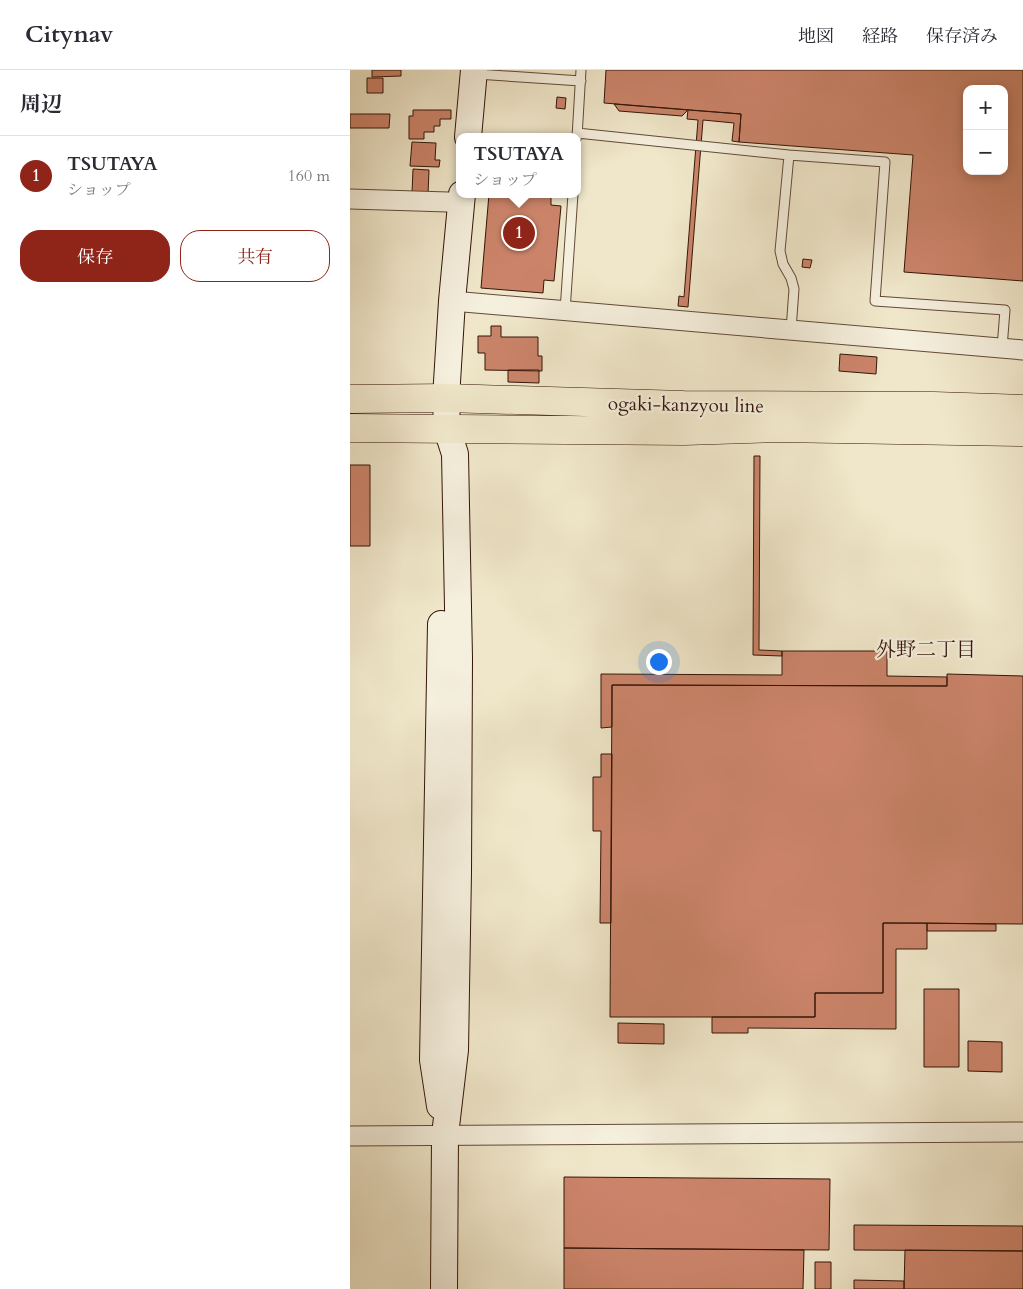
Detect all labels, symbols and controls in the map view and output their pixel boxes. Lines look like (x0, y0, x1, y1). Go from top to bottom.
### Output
text: Citynav (25, 18, 113, 51)
text: 地図 (798, 24, 834, 49)
text: 経路 (862, 24, 898, 49)
text: 保存済み (926, 24, 998, 49)
map controls (963, 85, 1008, 175)
button: + (963, 85, 1008, 130)
text: 周辺 (20, 90, 62, 119)
button: − (963, 130, 1008, 175)
popup (456, 133, 581, 198)
text: TSUTAYA (473, 141, 564, 167)
text: TSUTAYA (67, 151, 157, 177)
text: 1 (32, 165, 40, 187)
text: 160 m (288, 165, 330, 187)
text: ショップ (473, 169, 537, 191)
text: ショップ (67, 179, 131, 201)
pin: 1 (503, 214, 535, 252)
button: 保存 (20, 230, 170, 282)
button: 共有 (180, 230, 330, 282)
street label: ogaki-kanzyou line (608, 391, 764, 419)
district label: 外野二丁目 (876, 636, 976, 663)
your location (646, 649, 672, 675)

